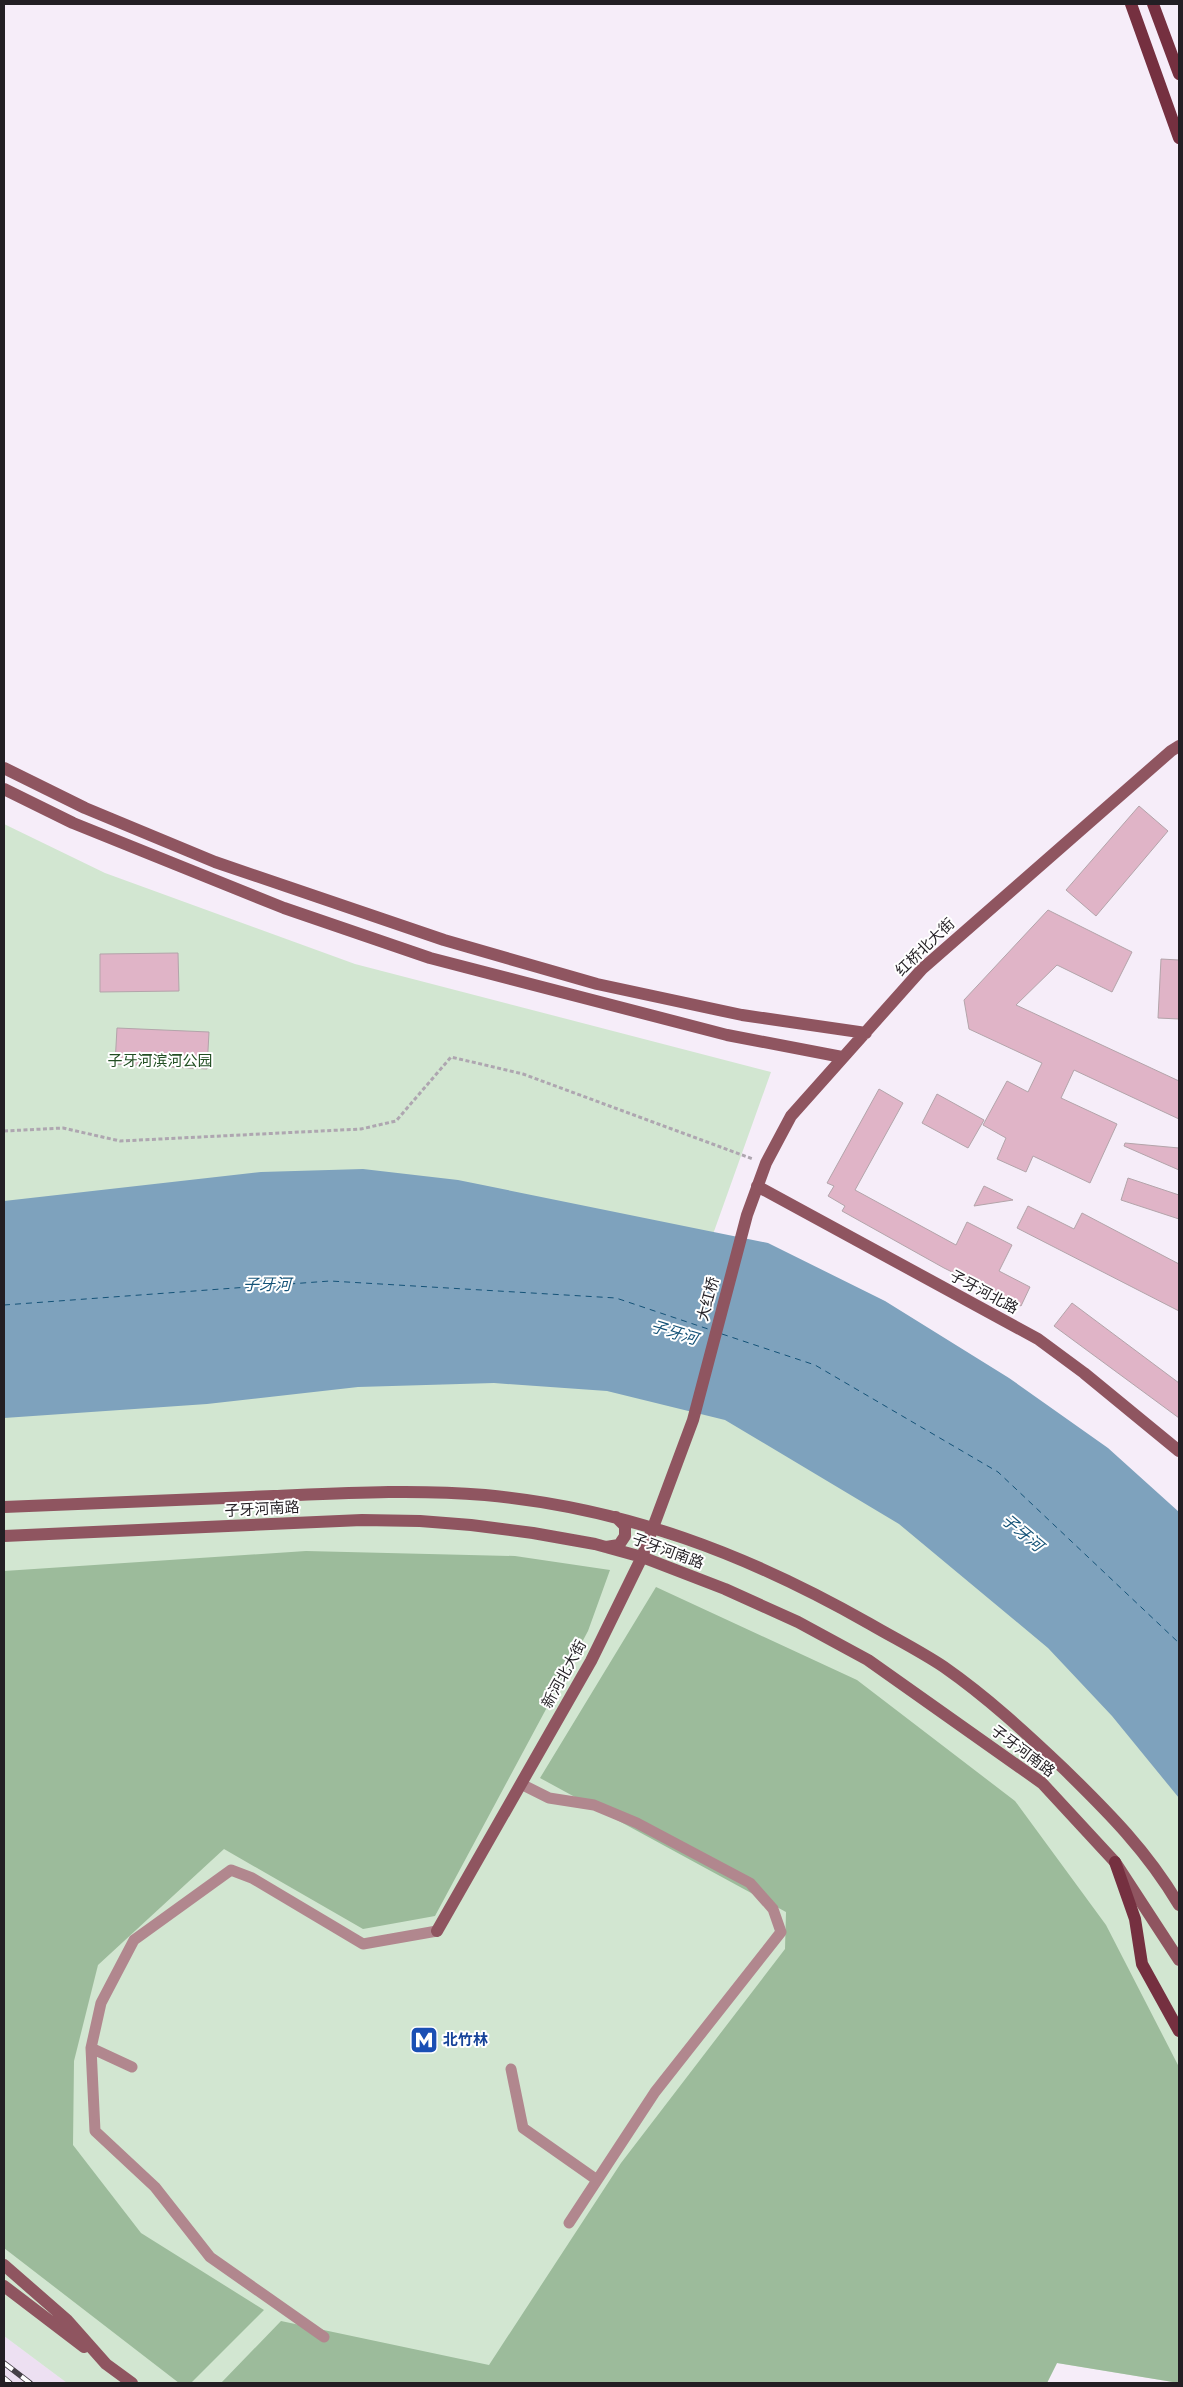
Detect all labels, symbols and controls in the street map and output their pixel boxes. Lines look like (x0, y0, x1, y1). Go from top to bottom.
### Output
street label: 红桥北大街 (892, 914, 958, 980)
park label: 子牙河滨河公园 (107, 1052, 213, 1070)
street label: 子牙河北路 (947, 1266, 1021, 1318)
water label: 子牙河 (243, 1275, 294, 1295)
street label: 大红桥 (693, 1275, 723, 1323)
water label: 子牙河 (648, 1316, 703, 1350)
street label: 子牙河南路 (224, 1498, 300, 1520)
water label: 子牙河 (997, 1510, 1049, 1558)
street label: 子牙河南路 (630, 1530, 706, 1572)
street label: 新河北大街 (538, 1637, 590, 1711)
street label: 子牙河南路 (988, 1721, 1058, 1781)
metro station icon: 北竹林 (409, 2025, 439, 2055)
place label: 北竹林 (443, 2031, 488, 2049)

